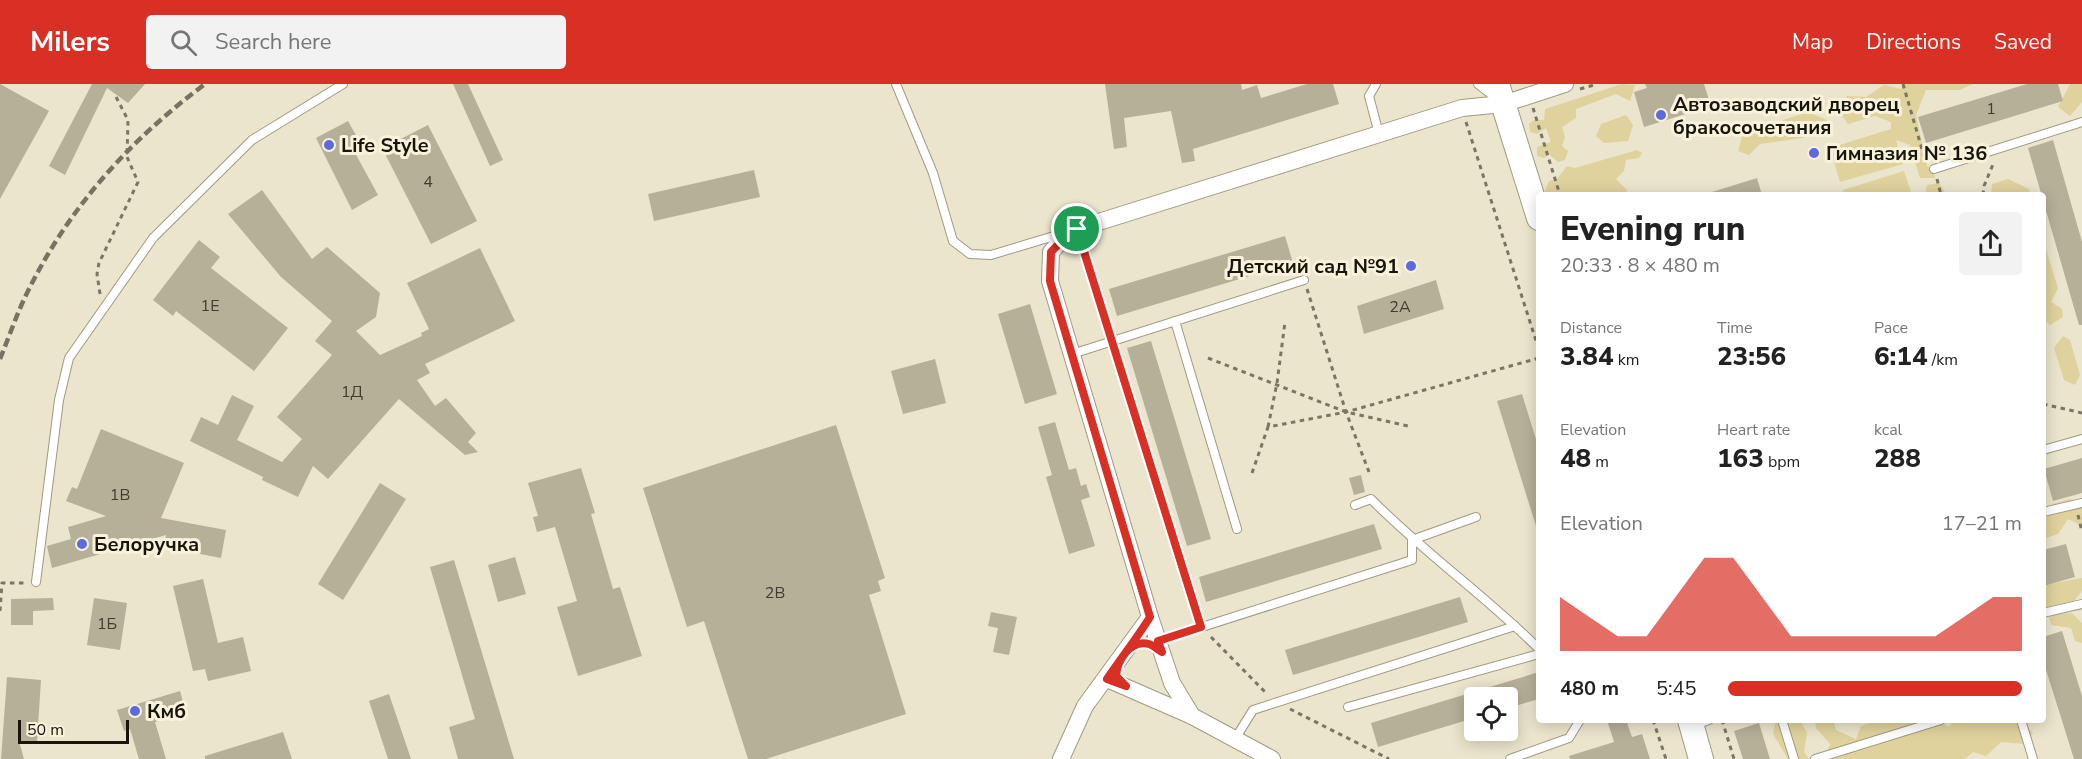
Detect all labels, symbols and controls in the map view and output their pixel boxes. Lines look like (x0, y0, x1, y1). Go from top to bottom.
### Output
search box (146, 15, 566, 69)
text: Milers (30, 23, 110, 61)
icon: search (167, 26, 200, 59)
text: Search here (215, 27, 332, 57)
text: Map (1792, 28, 1833, 56)
text: Directions (1866, 28, 1961, 56)
text: Saved (1994, 28, 2052, 56)
place label: Автозаводский дворец бракосочетания (1673, 91, 1900, 141)
house number: 1 (1986, 98, 1996, 120)
marker: Автозаводский дворец бракосочетания (1654, 108, 1668, 122)
place label: Life Style (341, 132, 429, 159)
marker: Life Style (322, 138, 336, 152)
place label: Гимназия № 136 (1826, 140, 1987, 167)
marker: Гимназия № 136 (1807, 146, 1821, 160)
house number: 4 (423, 171, 433, 193)
pin (1051, 203, 1102, 254)
text: Evening run (1560, 207, 1745, 252)
icon: arrive (1060, 212, 1093, 245)
button: share (1959, 212, 2022, 275)
text: 20:33 · 8 × 480 m (1560, 252, 1720, 279)
place label: Детский сад №91 (1227, 253, 1399, 280)
marker: Детский сад №91 (1404, 259, 1418, 273)
house number: 1Е (201, 295, 219, 317)
house number: 2А (1389, 296, 1411, 318)
text: Distance (1560, 317, 1622, 339)
text: Time (1717, 317, 1753, 339)
text: Pace (1874, 317, 1908, 339)
text: 3.84 (1560, 339, 1614, 374)
text: 23:56 (1717, 339, 1786, 374)
text: 6:14 (1874, 339, 1928, 374)
text: km (1614, 349, 1639, 371)
text: /km (1928, 349, 1958, 371)
house number: 1Д (341, 381, 364, 403)
text: Elevation (1560, 419, 1626, 441)
text: Heart rate (1717, 419, 1790, 441)
text: kcal (1874, 419, 1902, 441)
text: 48 (1560, 441, 1591, 476)
text: 163 (1717, 441, 1764, 476)
text: 288 (1874, 441, 1921, 476)
text: m (1591, 451, 1609, 473)
text: bpm (1764, 451, 1800, 473)
house number: 1В (110, 484, 130, 506)
text: Elevation (1560, 510, 1643, 537)
text: 17–21 m (1942, 510, 2022, 537)
place label: Белоручка (94, 531, 199, 558)
marker: Белоручка (75, 537, 89, 551)
house number: 2В (765, 582, 785, 604)
house number: 1Б (97, 613, 117, 635)
text: 480 m (1560, 675, 1619, 702)
text: 5:45 (1656, 675, 1697, 702)
map controls (1464, 687, 1518, 741)
button: locate (1464, 687, 1518, 741)
place label: Кмб (147, 698, 186, 725)
marker: Кмб (128, 704, 142, 718)
scale bar (18, 717, 129, 744)
text: 50 m (27, 719, 64, 741)

